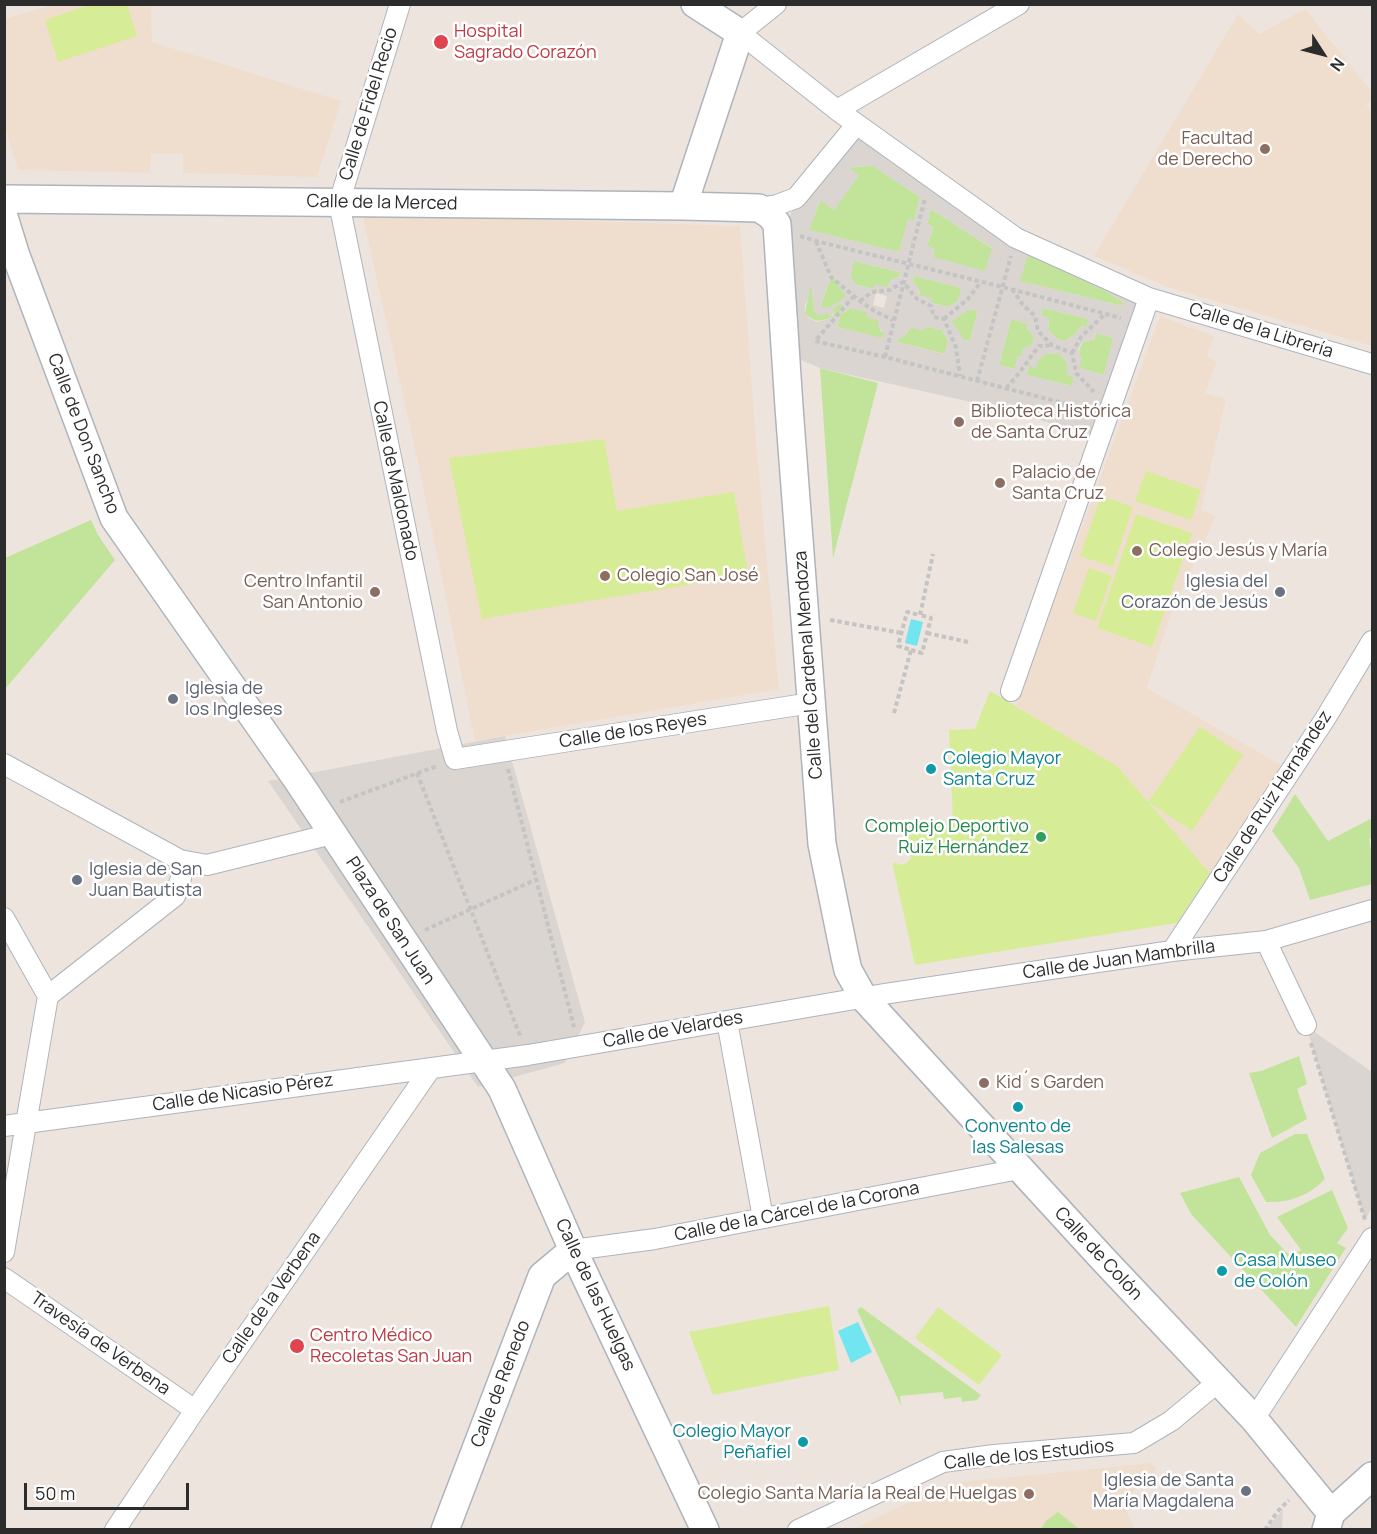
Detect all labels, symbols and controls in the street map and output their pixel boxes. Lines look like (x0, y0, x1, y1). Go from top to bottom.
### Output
place label: Hospital Sagrado Corazón (454, 21, 597, 63)
north arrow (1293, 24, 1353, 84)
street label: Calle de Fidel Recio (335, 25, 403, 183)
marker: Hospital Sagrado Corazón (432, 33, 450, 51)
text: N (1325, 53, 1350, 76)
place label: Facultad de Derecho (1157, 128, 1253, 170)
marker: Facultad de Derecho (1258, 142, 1272, 156)
street label: Calle de la Merced (306, 191, 458, 215)
street label: Calle de la Librería (1186, 299, 1336, 363)
street label: Calle de Don Sancho (42, 351, 124, 517)
street label: Calle de Maldonado (368, 399, 422, 563)
place label: Biblioteca Histórica de Santa Cruz (971, 401, 1131, 444)
marker: Biblioteca Histórica de Santa Cruz (952, 415, 966, 429)
place label: Palacio de Santa Cruz (1012, 462, 1104, 504)
marker: Palacio de Santa Cruz (993, 476, 1007, 490)
place label: Colegio Jesús y María (1149, 540, 1327, 562)
marker: Colegio Jesús y María (1130, 544, 1144, 558)
street label: Calle del Cardenal Mendoza (790, 550, 828, 780)
place label: Colegio San José (617, 565, 759, 587)
marker: Colegio San José (598, 569, 612, 583)
place label: Centro Infantil San Antonio (244, 571, 363, 614)
place label: Iglesia del Corazón de Jesús (1121, 571, 1268, 614)
marker: Centro Infantil San Antonio (368, 585, 382, 599)
marker: Iglesia del Corazón de Jesús (1273, 585, 1287, 599)
place label: Iglesia de los Ingleses (185, 678, 283, 720)
marker: Iglesia de los Ingleses (166, 692, 180, 706)
street label: Calle de Ruiz Hernández (1209, 707, 1337, 887)
street label: Calle de los Reyes (558, 709, 708, 753)
place label: Colegio Mayor Santa Cruz (943, 748, 1061, 790)
marker: Colegio Mayor Santa Cruz (924, 762, 938, 776)
place label: Complejo Deportivo Ruiz Hernández (865, 816, 1029, 858)
marker: Complejo Deportivo Ruiz Hernández (1034, 830, 1048, 844)
street label: Plaza de San Juan (341, 853, 439, 989)
place label: Iglesia de San Juan Bautista (89, 859, 202, 902)
marker: Iglesia de San Juan Bautista (70, 873, 84, 887)
street label: Calle de Juan Mambrilla (1022, 936, 1216, 984)
street label: Calle de Velardes (601, 1007, 745, 1053)
street label: Calle de Nicasio Pérez (151, 1070, 335, 1116)
place label: Kid´s Garden (996, 1072, 1104, 1094)
marker: Kid´s Garden (977, 1076, 991, 1090)
marker: Convento de las Salesas (1011, 1100, 1025, 1114)
place label: Convento de las Salesas (965, 1116, 1071, 1158)
street label: Calle de la Cárcel de la Corona (673, 1178, 921, 1246)
street label: Calle de Colón (1049, 1203, 1147, 1305)
street label: Calle de las Huelgas (550, 1216, 640, 1374)
street label: Calle de la Verbena (218, 1228, 326, 1368)
place label: Casa Museo de Colón (1234, 1250, 1336, 1292)
marker: Casa Museo de Colón (1215, 1264, 1229, 1278)
street label: Travesía de Verbena (26, 1288, 174, 1400)
street label: Calle de Renedo (467, 1317, 535, 1451)
place label: Centro Médico Recoletas San Juan (310, 1325, 472, 1368)
marker: Centro Médico Recoletas San Juan (288, 1337, 306, 1355)
place label: Colegio Mayor Peñafiel (673, 1421, 791, 1464)
marker: Colegio Mayor Peñafiel (796, 1435, 810, 1449)
street label: Calle de los Estudios (943, 1435, 1115, 1475)
place label: Iglesia de Santa María Magdalena (1093, 1470, 1234, 1512)
scale bar (27, 1471, 192, 1509)
text: 50 m (35, 1481, 75, 1505)
place label: Colegio Santa María la Real de Huelgas (698, 1483, 1017, 1505)
marker: Iglesia de Santa María Magdalena (1239, 1484, 1253, 1498)
marker: Colegio Santa María la Real de Huelgas (1022, 1487, 1036, 1501)

